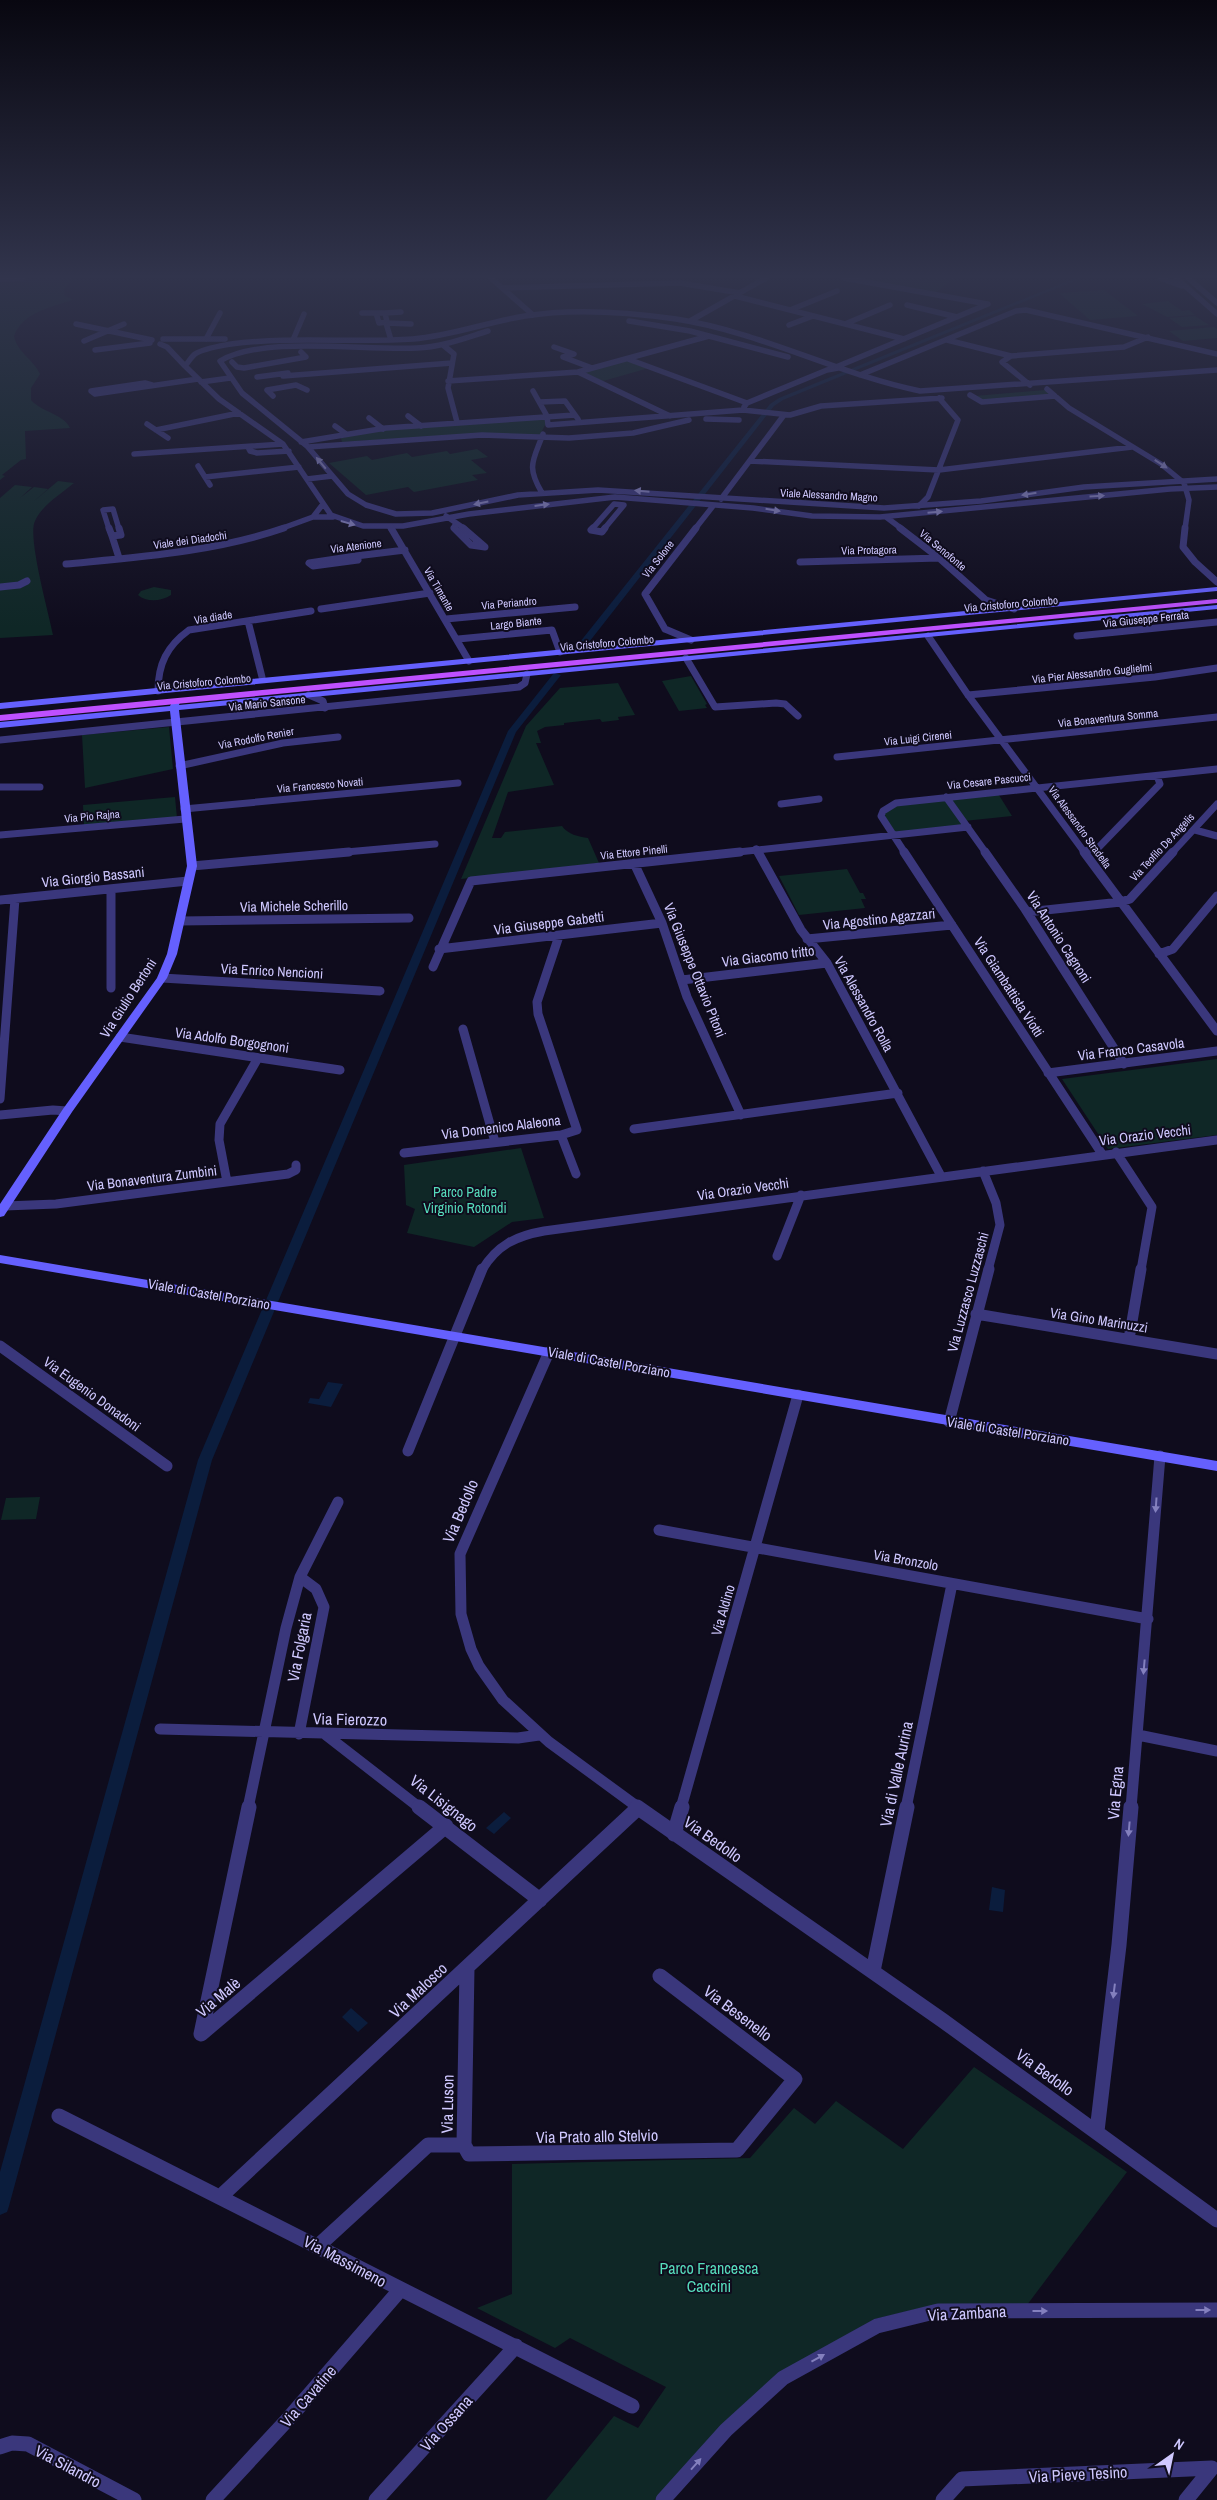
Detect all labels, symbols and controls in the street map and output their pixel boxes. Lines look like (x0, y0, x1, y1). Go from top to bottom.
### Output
one-way arrow (316, 457, 327, 469)
one-way arrow (1154, 460, 1167, 469)
street label: Viale Alessandro Magno (780, 485, 878, 505)
one-way arrow (634, 487, 650, 495)
one-way arrow (1021, 490, 1037, 498)
one-way arrow (1089, 492, 1105, 500)
one-way arrow (473, 499, 488, 507)
one-way arrow (535, 501, 551, 509)
one-way arrow (766, 507, 782, 515)
one-way arrow (927, 508, 943, 516)
one-way arrow (341, 519, 356, 527)
street label: Via Senofonte (917, 526, 969, 574)
street label: Viale dei Diadochi (152, 528, 228, 552)
street label: Via Atenione (330, 536, 382, 556)
street label: Via Solone (639, 537, 677, 581)
street label: Via Protagora (841, 543, 897, 557)
street label: Via Timante (421, 564, 457, 614)
street label: Via Cristoforo Colombo (964, 593, 1058, 615)
street label: Via Periandro (481, 594, 537, 612)
street label: Via diade (193, 607, 233, 627)
street label: Via Giuseppe Ferrata (1102, 608, 1190, 630)
street label: Largo Biante (490, 613, 542, 633)
street label: Via Cristoforo Colombo (560, 632, 654, 654)
street label: Via Pier Alessandro Guglielmi (1031, 660, 1153, 686)
street label: Via Cristoforo Colombo (157, 671, 251, 693)
street label: Via Mario Sansone (228, 692, 306, 714)
street label: Via Bonaventura Somma (1057, 706, 1159, 730)
street label: Via Rodolfo Renier (217, 724, 295, 752)
street label: Via Luigi Cirenei (883, 727, 953, 749)
street label: Via Cesare Pascucci (946, 770, 1032, 792)
street label: Via Francesco Novati (276, 774, 364, 796)
street label: Via Alessandro Stradella (1045, 783, 1115, 871)
street label: Via Pio Rajna (64, 807, 120, 825)
street label: Via Teofilo De Angelis (1127, 810, 1198, 884)
street label: Via Ettore Pinelli (600, 842, 668, 862)
street label: Via Giorgio Bassani (41, 863, 145, 891)
street label: Via Antonio Cagnoni (1023, 888, 1095, 986)
street label: Via Michele Scherillo (240, 896, 348, 916)
street label: Via Giuseppe Ottavio Pitoni (660, 900, 730, 1040)
street label: Via Agostino Agazzari (822, 904, 936, 934)
street label: Via Giuseppe Gabetti (493, 907, 605, 939)
street label: Via Giambattista Viotti (970, 934, 1048, 1040)
street label: Via Giacomo tritto (721, 941, 815, 971)
street label: Via Alessandro Rolla (830, 953, 898, 1055)
street label: Via Giulio Bertoni (96, 955, 160, 1041)
street label: Via Enrico Nencioni (220, 959, 324, 983)
street label: Via Adolfo Borgognoni (174, 1023, 290, 1057)
street label: Via Franco Casavola (1077, 1033, 1186, 1064)
street label: Via Domenico Alaleona (440, 1111, 562, 1143)
street label: Via Orazio Vecchi (1098, 1120, 1192, 1150)
street label: Via Bonaventura Zumbini (86, 1161, 218, 1195)
street label: Via Orazio Vecchi (696, 1174, 790, 1204)
park label: Parco Padre Virginio Rotondi (423, 1183, 507, 1217)
street label: Via Luzzasco Luzzaschi (943, 1230, 993, 1354)
street label: Viale di Castel Porziano (147, 1274, 271, 1314)
street label: Via Gino Marinuzzi (1049, 1303, 1149, 1337)
street label: Viale di Castel Porziano (547, 1342, 671, 1382)
street label: Via Eugenio Donadoni (40, 1353, 144, 1435)
street label: Viale di Castel Porziano (946, 1412, 1070, 1450)
street label: Via Bedollo (437, 1476, 483, 1546)
one-way arrow (1152, 1497, 1160, 1513)
street label: Via Bronzolo (872, 1545, 940, 1575)
street label: Via Aldino (707, 1582, 739, 1638)
street label: Via Folgaria (281, 1610, 317, 1684)
one-way arrow (1139, 1659, 1147, 1675)
street label: Via Fierozzo (313, 1707, 387, 1731)
street label: Via di Valle Aurina (874, 1718, 918, 1829)
street label: Via Egna (1102, 1765, 1128, 1821)
street label: Via Lisignago (405, 1769, 483, 1837)
street label: Via Bedollo (679, 1811, 747, 1867)
one-way arrow (1125, 1821, 1133, 1837)
street label: Via Malosco (384, 1957, 452, 2023)
street label: Via Malè (191, 1972, 245, 2022)
street label: Via Besenello (699, 1980, 777, 2046)
one-way arrow (1110, 1983, 1118, 1999)
street label: Via Bedollo (1011, 2043, 1079, 2101)
street label: Via Luson (435, 2074, 459, 2134)
street label: Via Prato allo Stelvio (536, 2124, 658, 2148)
street label: Via Massimeno (300, 2230, 390, 2292)
park label: Parco Francesca Caccini (659, 2257, 759, 2297)
street label: Via Zambana (927, 2300, 1007, 2326)
one-way arrow (1195, 2306, 1211, 2314)
one-way arrow (1033, 2307, 1049, 2315)
one-way arrow (810, 2354, 825, 2362)
street label: Via Cavatine (275, 2360, 341, 2432)
street label: Via Ossana (415, 2390, 478, 2456)
north arrow (1147, 2430, 1197, 2480)
text: N (1171, 2434, 1187, 2454)
street label: Via Silandro (31, 2439, 105, 2493)
one-way arrow (690, 2458, 702, 2470)
street label: Via Pieve Tesino (1028, 2460, 1128, 2488)

